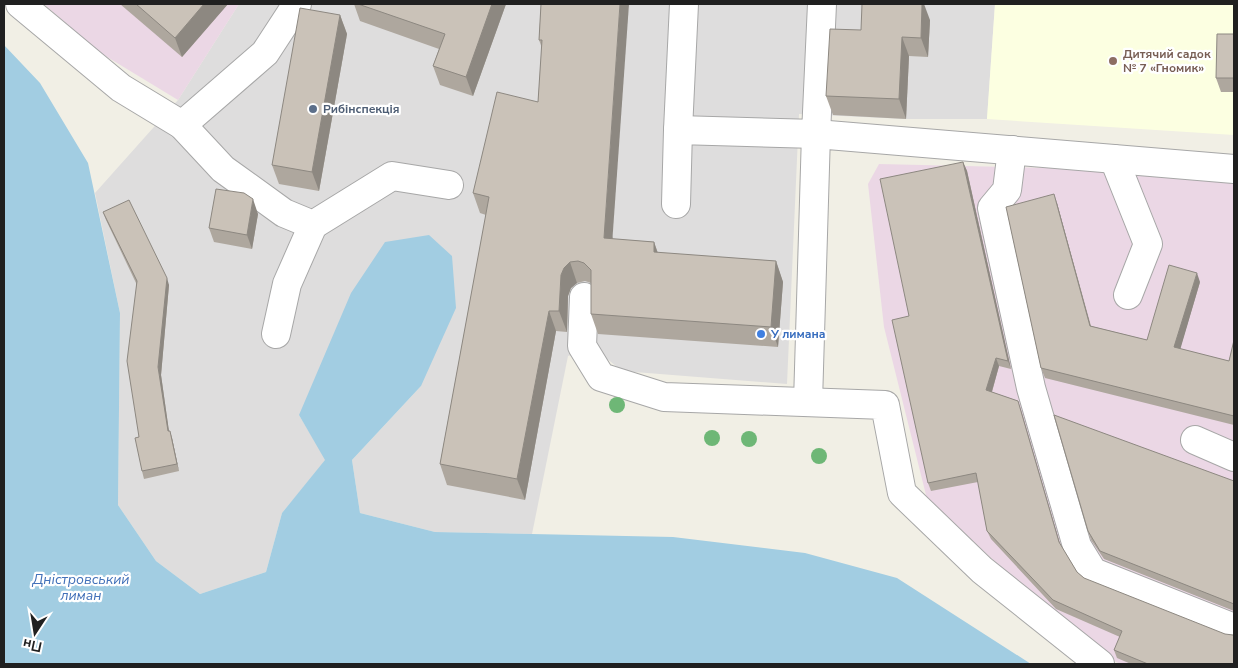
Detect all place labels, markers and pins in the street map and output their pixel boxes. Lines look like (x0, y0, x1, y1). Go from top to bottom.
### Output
place label: Дитячий садок № 7 «Гномик» (1123, 46, 1211, 76)
marker: Дитячий садок № 7 «Гномик» (1107, 55, 1119, 67)
place label: Рибінспекція (323, 101, 399, 117)
marker: Рибінспекція (307, 103, 319, 115)
place label: У лимана (770, 326, 826, 342)
marker: У лимана (755, 328, 767, 340)

